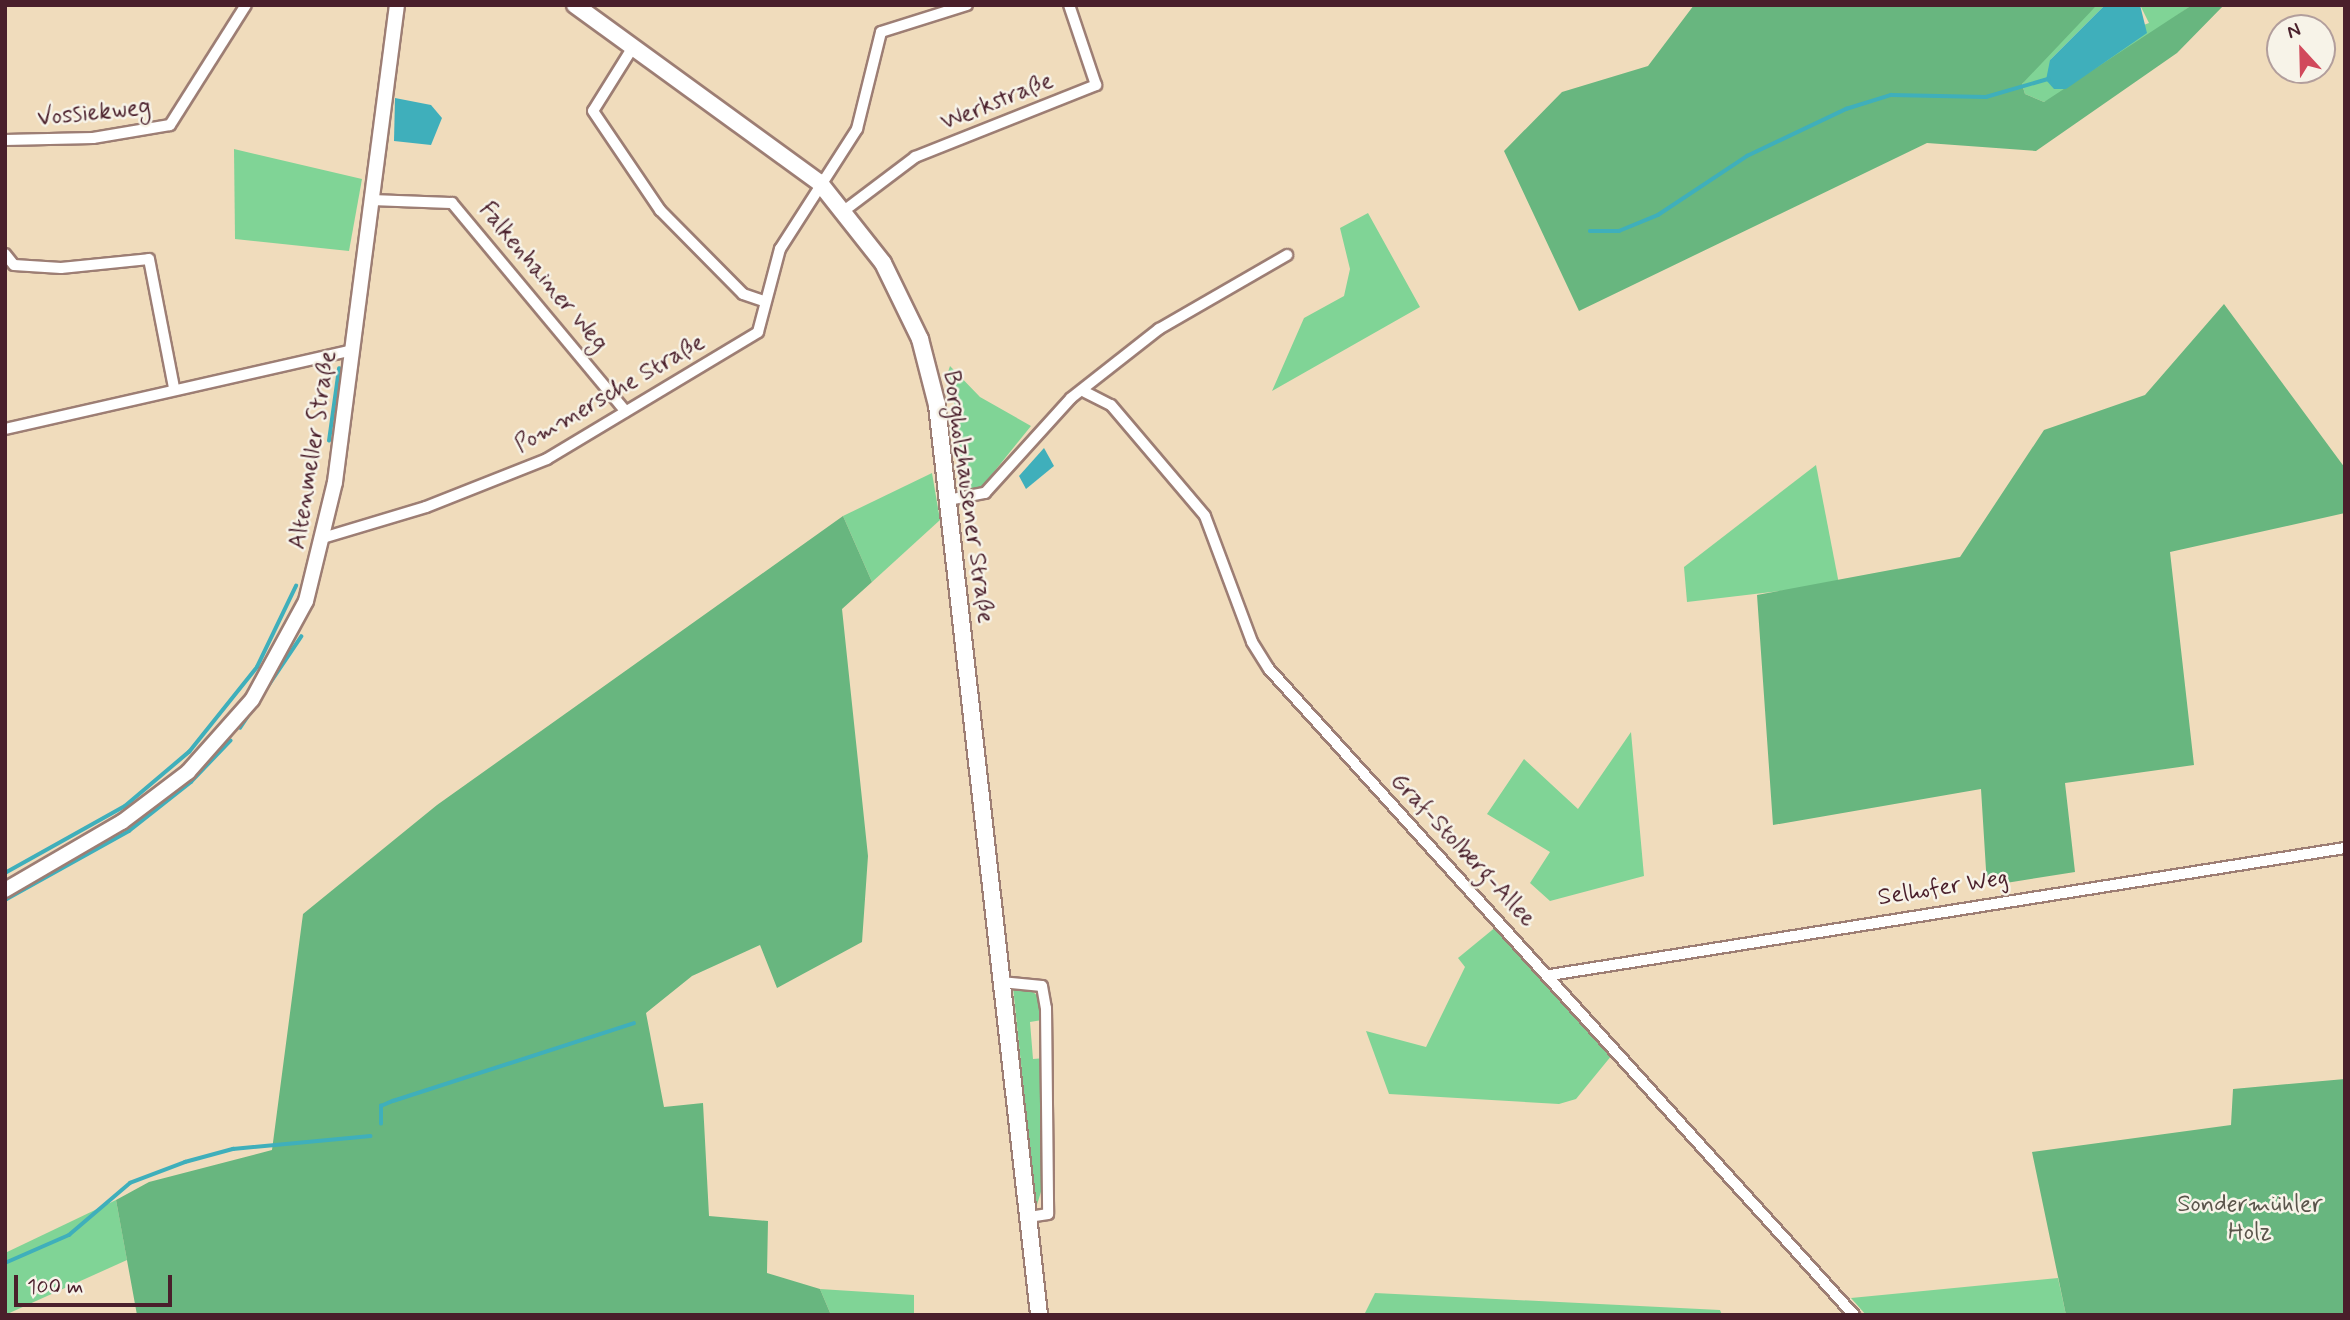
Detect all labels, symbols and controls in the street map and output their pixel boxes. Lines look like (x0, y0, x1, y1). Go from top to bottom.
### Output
north arrow (2266, 14, 2336, 84)
text: N (2283, 17, 2304, 45)
street label: Werkstraße (937, 66, 1057, 138)
street label: Vossiekweg (36, 93, 152, 133)
street label: Falkenhainer Weg (472, 196, 614, 358)
street label: Pommersche Straße (510, 328, 710, 460)
street label: Altenmeller Straße (283, 349, 343, 551)
street label: Borgholzhausener Straße (936, 369, 1000, 625)
street label: Graf-Stolberg-Allee (1384, 767, 1542, 933)
street label: Selhofer Weg (1875, 863, 2011, 913)
park label: Sondermühler Holz (2177, 1191, 2323, 1247)
scale bar (18, 1260, 175, 1304)
text: 100 m (27, 1273, 83, 1301)

